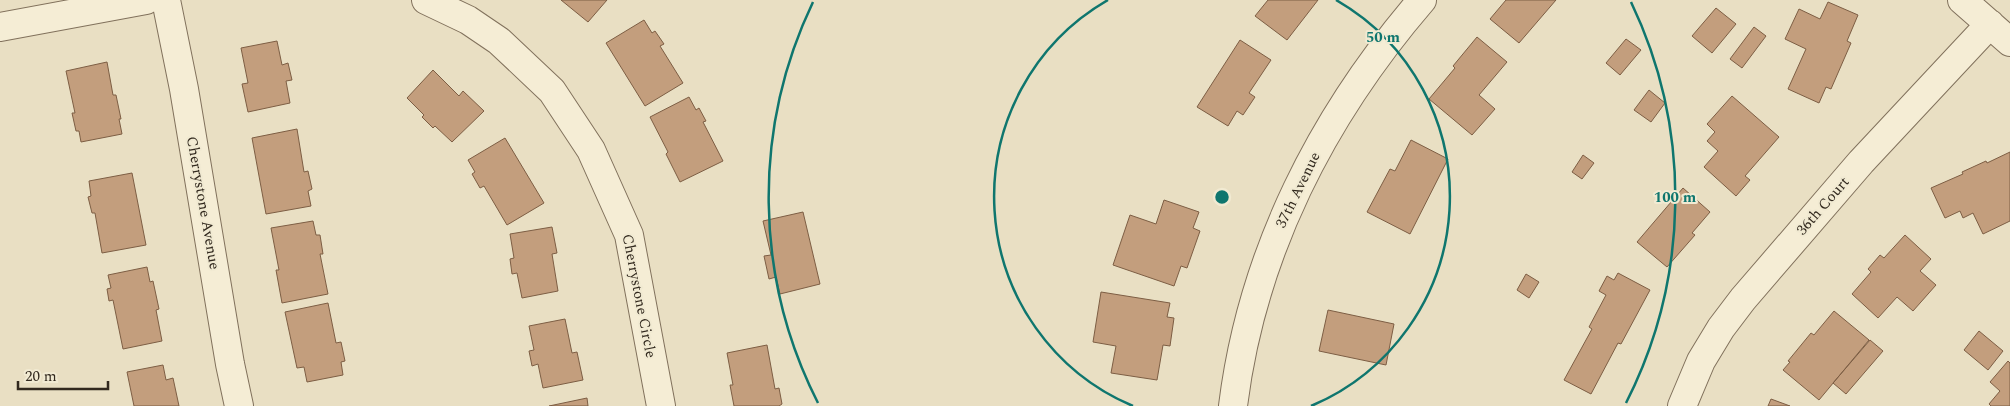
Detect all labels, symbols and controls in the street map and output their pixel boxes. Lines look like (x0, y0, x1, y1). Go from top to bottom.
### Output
text: 50 m (1366, 26, 1401, 49)
street label: Cherrystone Avenue (180, 135, 226, 271)
street label: 37th Avenue (1270, 148, 1326, 232)
street label: 36th Court (1791, 171, 1855, 241)
text: 100 m (1654, 186, 1697, 209)
centre of rings (1213, 188, 1231, 206)
street label: Cherrystone Circle (616, 232, 662, 360)
scale bar (18, 358, 108, 390)
text: 20 m (25, 365, 57, 388)

